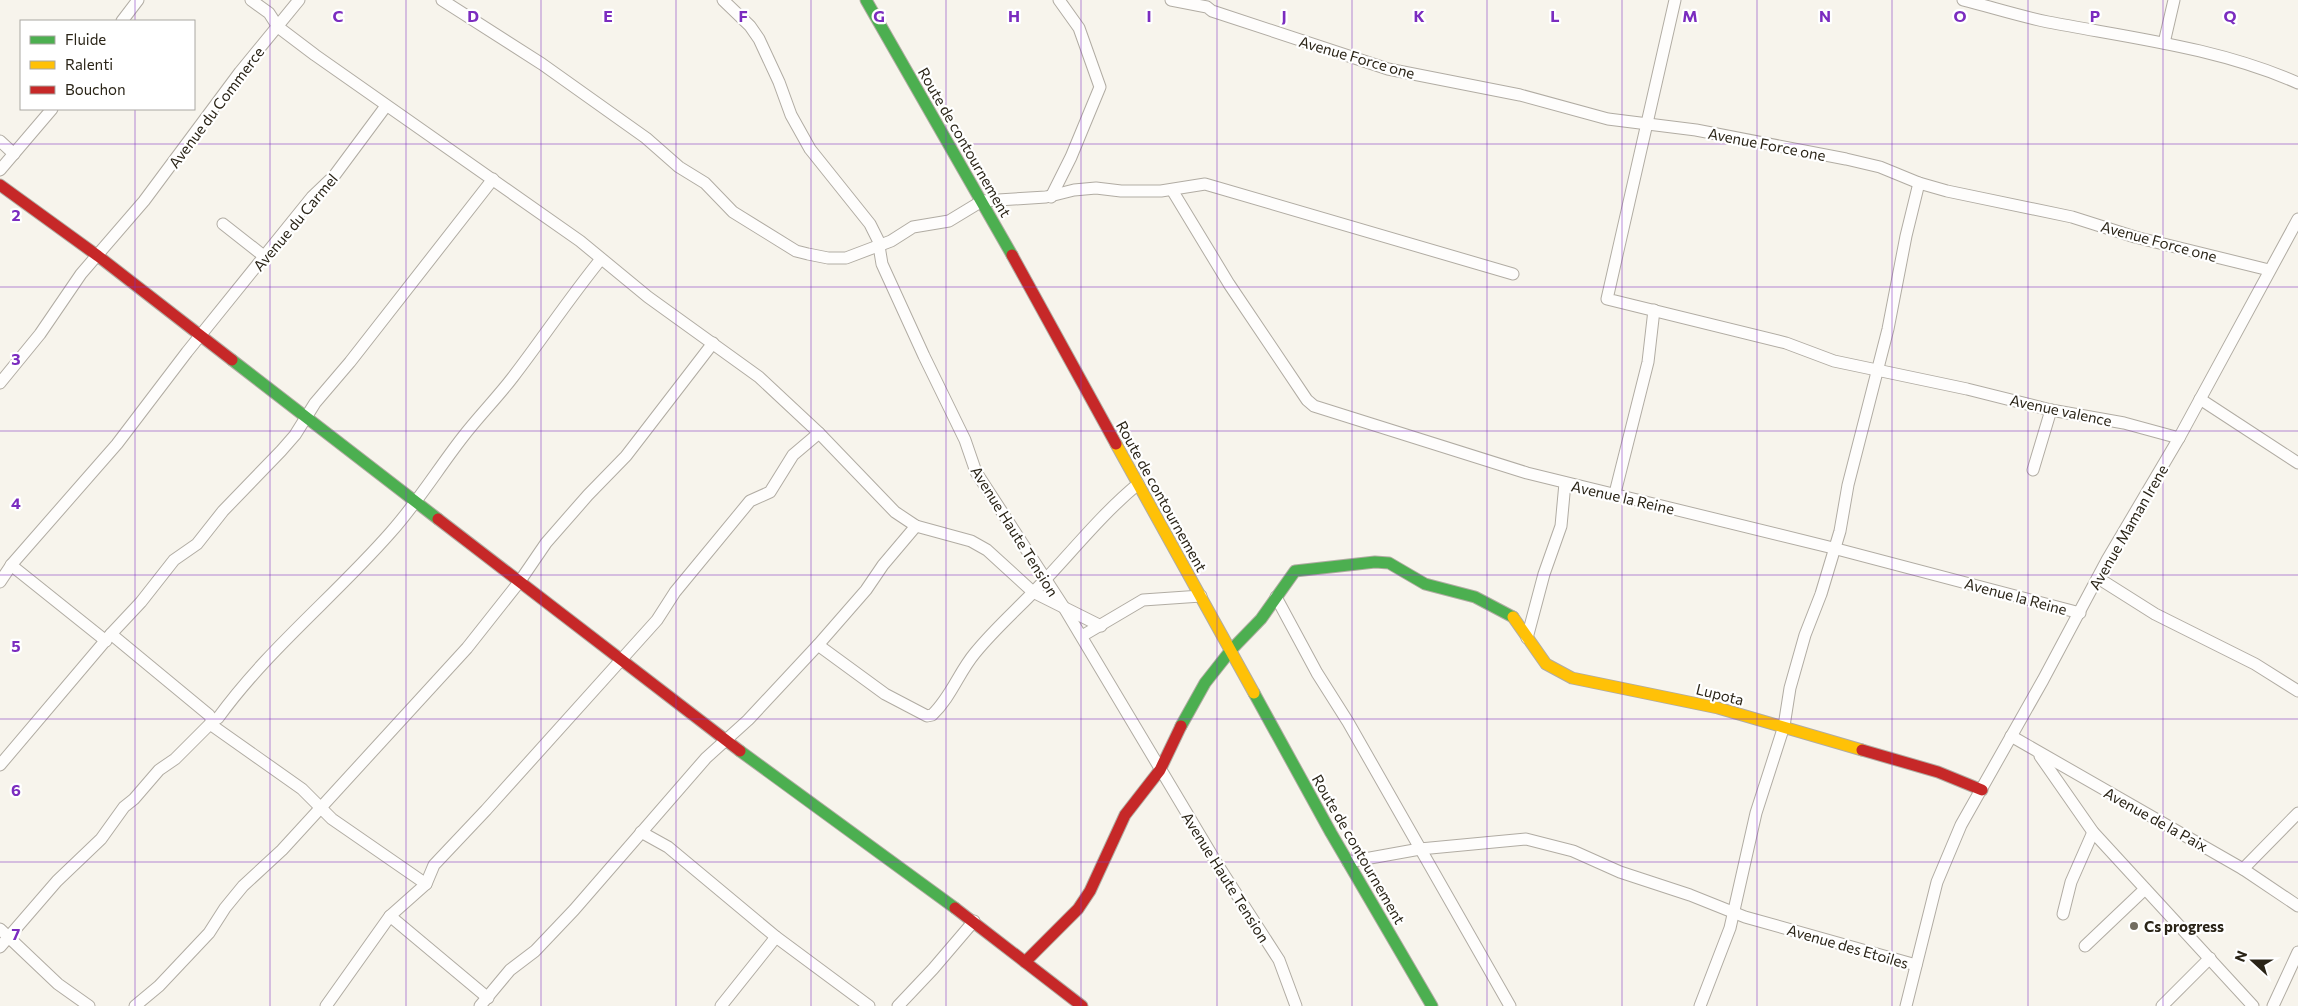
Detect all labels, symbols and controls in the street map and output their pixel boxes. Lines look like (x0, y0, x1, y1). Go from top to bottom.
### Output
text: C (333, 6, 344, 25)
text: D (467, 6, 479, 25)
text: E (603, 6, 613, 25)
text: F (738, 6, 748, 25)
text: G (873, 6, 885, 25)
text: H (1008, 6, 1020, 25)
text: I (1146, 6, 1152, 25)
text: J (1281, 6, 1287, 25)
text: K (1413, 6, 1425, 25)
text: L (1550, 6, 1560, 25)
text: M (1682, 6, 1698, 25)
text: N (1819, 6, 1831, 25)
text: O (1953, 6, 1967, 25)
text: P (2090, 6, 2100, 25)
text: Q (2223, 6, 2237, 25)
legend (20, 20, 195, 110)
text: Fluide (65, 30, 106, 48)
street label: Avenue Force one (1297, 32, 1417, 82)
street label: Avenue du Commerce (165, 43, 268, 171)
text: Ralenti (65, 55, 113, 73)
street label: Route de contournement (915, 64, 1015, 220)
text: Bouchon (65, 80, 126, 98)
street label: Avenue Force one (1707, 124, 1827, 164)
street label: Avenue du Carmel (249, 170, 341, 274)
text: 2 (11, 205, 21, 224)
street label: Avenue Force one (2099, 217, 2219, 265)
text: 3 (11, 349, 21, 368)
street label: Avenue valence (2008, 390, 2114, 430)
street label: Route de contournement (1113, 417, 1211, 575)
street label: Avenue Maman Irene (2085, 461, 2171, 593)
street label: Avenue Haute Tension (968, 462, 1062, 600)
street label: Avenue la Reine (1570, 476, 1676, 518)
text: 4 (11, 493, 21, 512)
street label: Avenue la Reine (1963, 574, 2069, 618)
text: 5 (11, 636, 21, 655)
street label: Lupota (1694, 679, 1746, 709)
street label: Route de contournement (1309, 771, 1409, 927)
text: 6 (11, 780, 21, 799)
street label: Avenue de la Paix (2101, 783, 2211, 855)
street label: Avenue Haute Tension (1179, 808, 1273, 946)
place label: Cs progress (2144, 917, 2224, 935)
street label: Avenue des Etoiles (1785, 920, 1911, 972)
marker: Cs progress (2128, 920, 2140, 932)
text: 7 (12, 924, 21, 943)
north arrow (2228, 936, 2278, 986)
text: N (2231, 948, 2250, 964)

